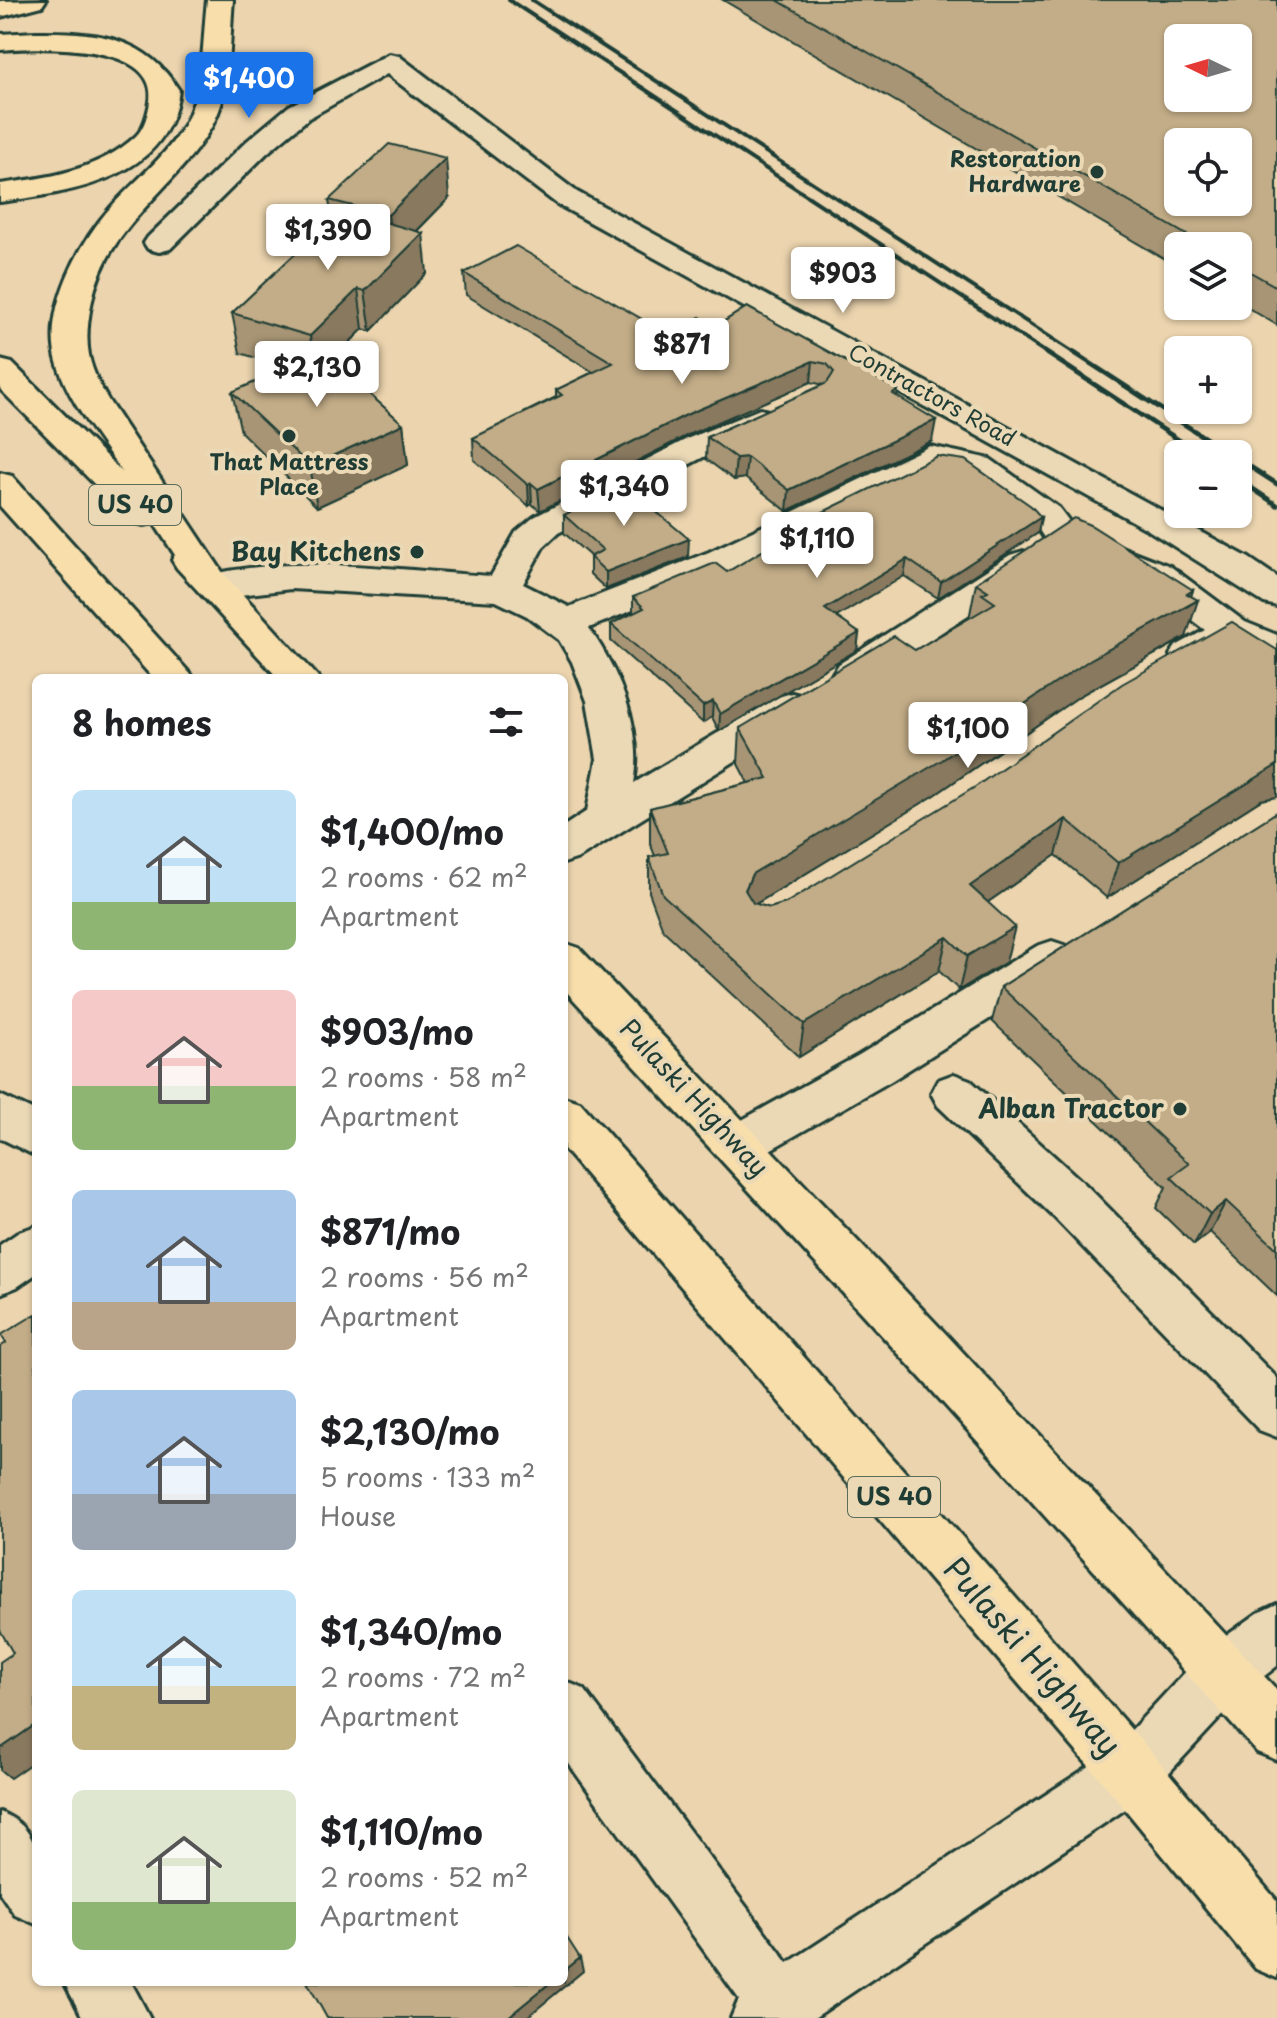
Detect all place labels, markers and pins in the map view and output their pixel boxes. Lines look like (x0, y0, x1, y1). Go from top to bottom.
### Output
pin: $1,400 (184, 52, 314, 120)
place label: Restoration Hardware (950, 141, 1081, 199)
marker: Restoration Hardware (1088, 163, 1106, 181)
pin: $1,390 (263, 204, 393, 272)
pin: $903 (796, 247, 890, 315)
pin: $871 (635, 318, 729, 386)
pin: $2,130 (252, 341, 382, 409)
marker: That Mattress Place (280, 427, 298, 445)
place label: That Mattress Place (209, 444, 369, 502)
pin: $1,340 (559, 460, 689, 528)
pin: $1,110 (752, 512, 882, 580)
place label: Bay Kitchens (231, 531, 401, 570)
marker: Bay Kitchens (408, 543, 426, 561)
pin: $1,100 (903, 702, 1033, 770)
place label: Alban Tractor (977, 1088, 1165, 1127)
marker: Alban Tractor (1171, 1100, 1189, 1118)

